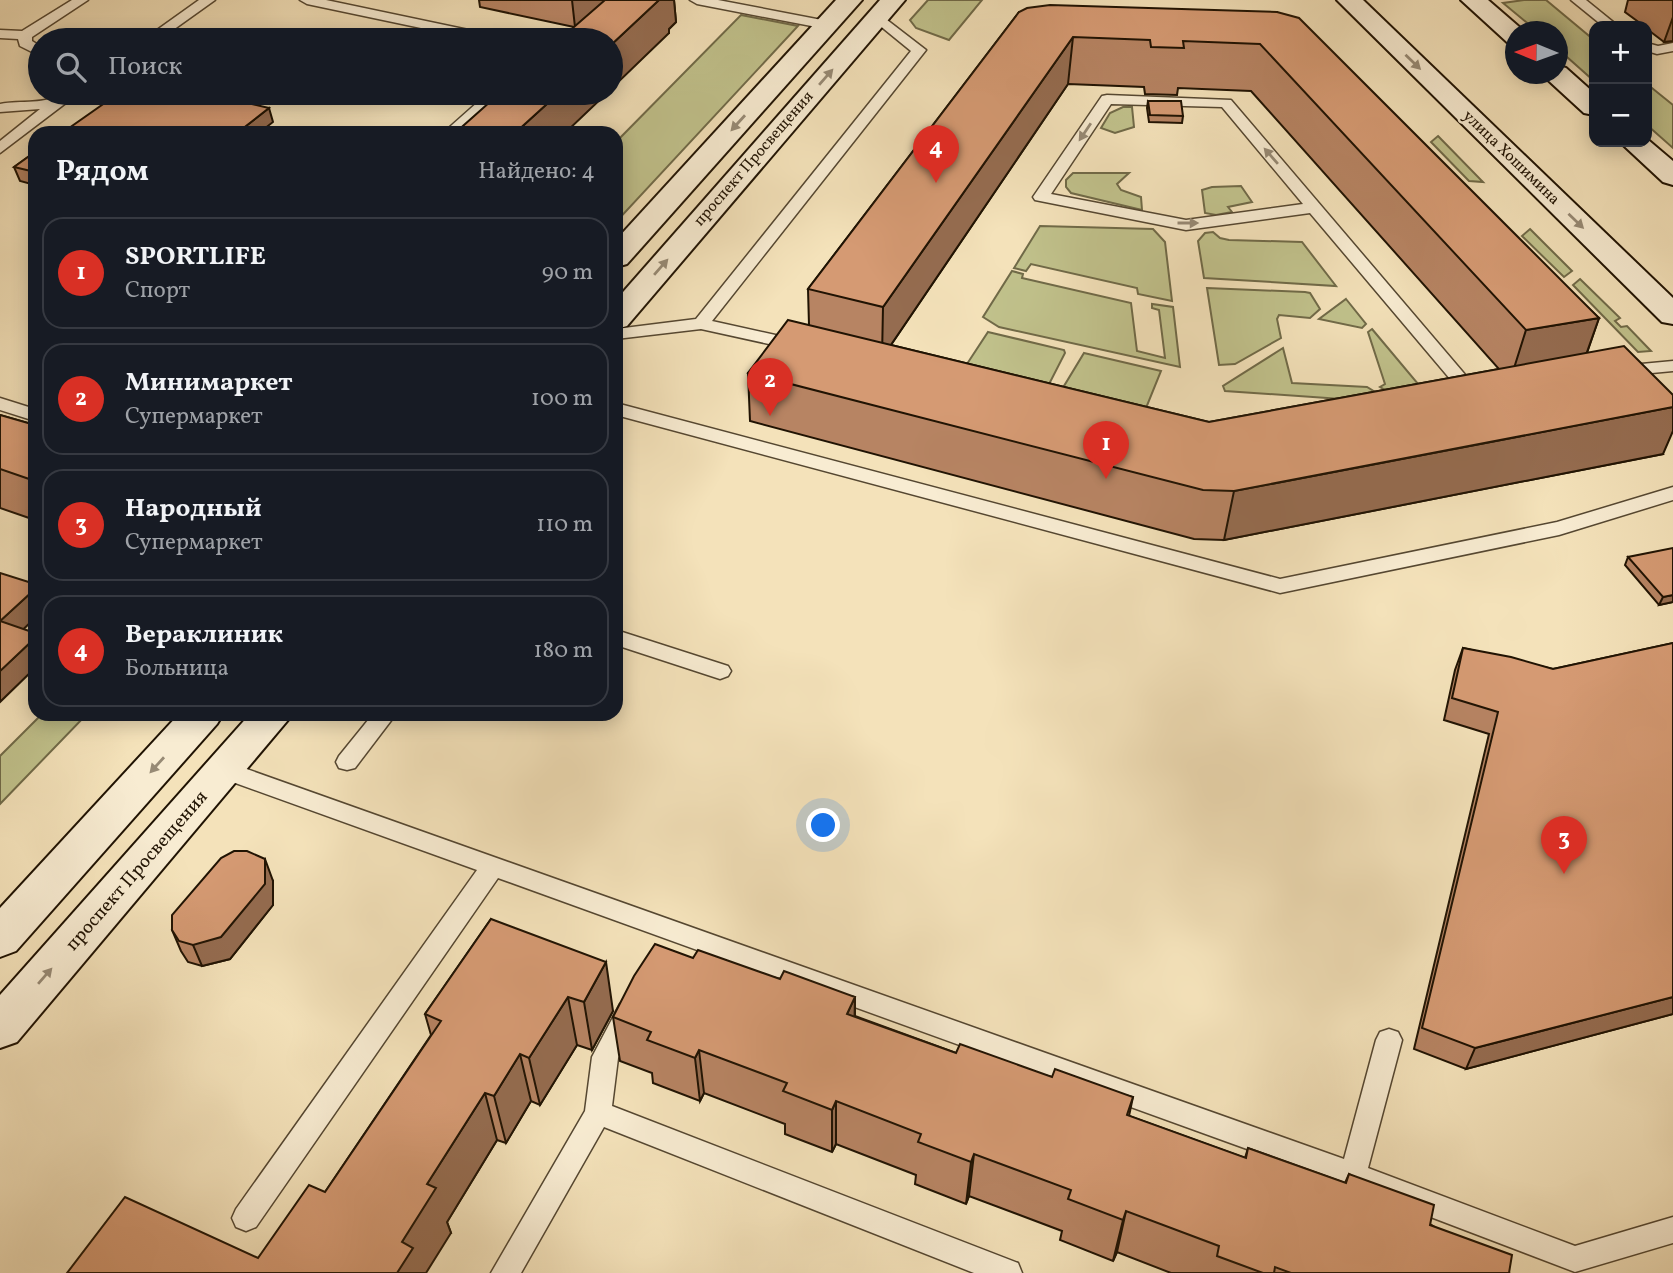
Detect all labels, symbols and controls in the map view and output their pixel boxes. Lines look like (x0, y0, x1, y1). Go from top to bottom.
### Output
north arrow (1505, 21, 1568, 84)
map controls (1589, 21, 1652, 147)
button: + (1589, 21, 1652, 84)
search box (28, 28, 623, 105)
icon: search (52, 48, 90, 86)
text: Поиск (108, 49, 182, 85)
one-way arrow (1404, 54, 1421, 70)
one-way arrow (818, 68, 834, 86)
button: − (1589, 84, 1652, 147)
street label: проспект Просвещения (689, 87, 819, 231)
street label: улица Хошимина (1457, 106, 1565, 210)
one-way arrow (730, 114, 746, 132)
one-way arrow (1079, 123, 1092, 142)
pin: 4 (913, 125, 959, 183)
one-way arrow (1264, 147, 1279, 164)
text: Рядом (56, 151, 149, 193)
text: Найдено: 4 (478, 156, 595, 188)
one-way arrow (1567, 212, 1584, 228)
one-way arrow (1177, 217, 1199, 229)
text: SPORTLIFE (125, 239, 266, 275)
text: 1 (76, 257, 86, 289)
text: 90 m (542, 257, 593, 289)
one-way arrow (653, 259, 668, 276)
text: Спорт (125, 275, 190, 307)
pin: 2 (747, 358, 793, 416)
text: Минимаркет (125, 365, 293, 401)
text: 2 (75, 383, 87, 415)
text: 100 m (531, 383, 593, 415)
text: Супермаркет (125, 401, 263, 433)
pin: 1 (1083, 421, 1129, 479)
text: Народный (125, 491, 262, 527)
text: 3 (75, 509, 87, 541)
text: 110 m (536, 509, 593, 541)
text: Супермаркет (125, 527, 263, 559)
text: Вераклиник (125, 617, 283, 653)
text: 4 (74, 635, 88, 667)
text: 180 m (534, 635, 593, 667)
text: Больница (125, 653, 229, 685)
one-way arrow (149, 756, 165, 774)
street label: проспект Просвещения (60, 785, 214, 957)
your location (806, 808, 840, 842)
pin: 3 (1541, 816, 1587, 874)
one-way arrow (37, 968, 52, 985)

